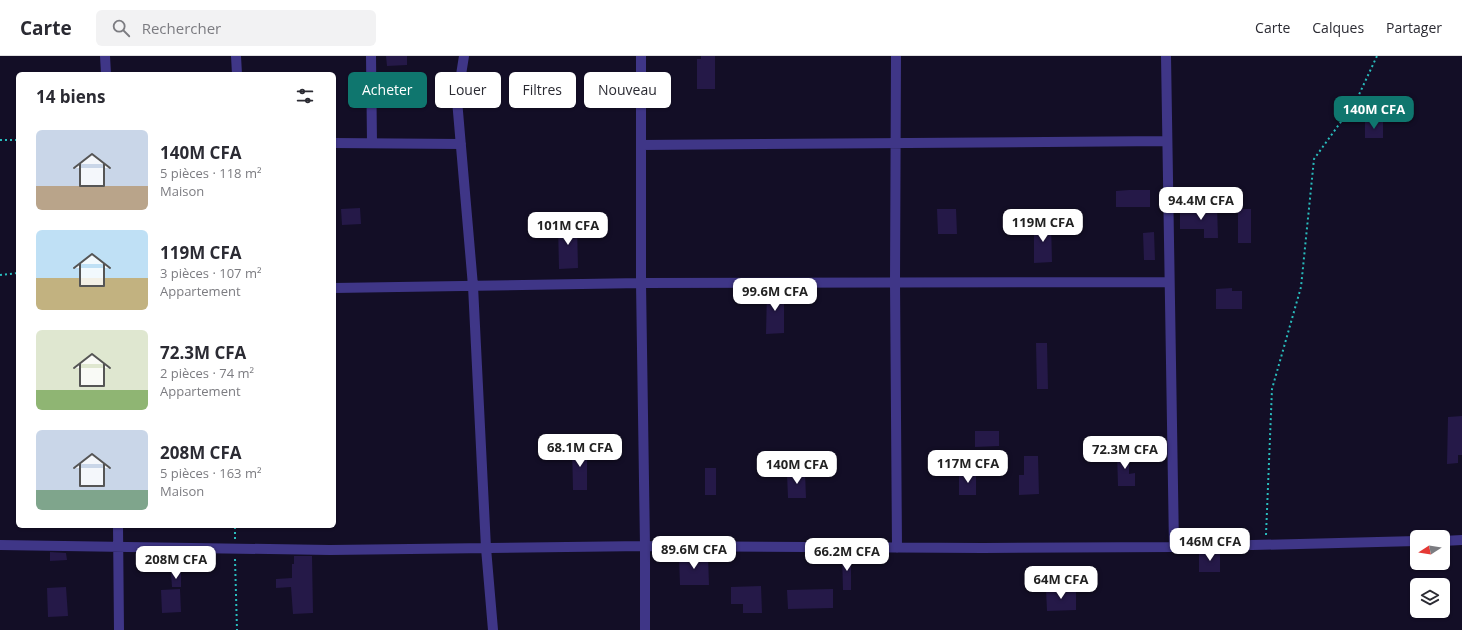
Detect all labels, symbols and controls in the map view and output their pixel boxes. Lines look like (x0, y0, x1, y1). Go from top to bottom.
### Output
search box (96, 10, 376, 46)
text: Carte (20, 15, 72, 41)
icon: search (110, 17, 132, 39)
text: Rechercher (142, 18, 221, 38)
text: Carte (1255, 18, 1290, 37)
text: Calques (1312, 18, 1364, 37)
text: Partager (1386, 18, 1442, 37)
chip: Acheter (348, 72, 427, 108)
chip: Louer (435, 72, 501, 108)
chip: Filtres (509, 72, 576, 108)
chip: Nouveau (584, 72, 671, 108)
text: 14 biens (36, 85, 105, 108)
icon: filters (294, 85, 316, 107)
pin: 140M CFA (1333, 96, 1415, 130)
text: 140M CFA (1343, 100, 1405, 118)
text: 140M CFA (160, 141, 242, 164)
icon: home (68, 146, 116, 194)
text: 5 pièces · 118 m² (160, 164, 261, 182)
text: Maison (160, 182, 204, 200)
pin: 94.4M CFA (1155, 187, 1247, 221)
text: 94.4M CFA (1168, 191, 1234, 209)
pin: 119M CFA (1002, 209, 1084, 243)
pin: 101M CFA (527, 212, 609, 246)
text: 119M CFA (1012, 213, 1074, 231)
text: 101M CFA (537, 216, 599, 234)
text: 119M CFA (160, 241, 242, 264)
icon: home (68, 246, 116, 294)
text: 3 pièces · 107 m² (160, 264, 261, 282)
pin: 99.6M CFA (729, 278, 821, 312)
text: Appartement (160, 282, 241, 300)
text: 99.6M CFA (742, 282, 808, 300)
text: 72.3M CFA (160, 341, 246, 364)
icon: home (68, 346, 116, 394)
text: 2 pièces · 74 m² (160, 364, 254, 382)
text: Appartement (160, 382, 241, 400)
pin: 68.1M CFA (534, 434, 626, 468)
pin: 72.3M CFA (1079, 436, 1171, 470)
text: 68.1M CFA (547, 438, 613, 456)
text: 72.3M CFA (1092, 440, 1158, 458)
text: 208M CFA (160, 441, 242, 464)
icon: home (68, 446, 116, 494)
pin: 117M CFA (927, 450, 1009, 484)
pin: 140M CFA (756, 451, 838, 485)
text: 117M CFA (937, 454, 999, 472)
text: 140M CFA (766, 455, 828, 473)
text: 5 pièces · 163 m² (160, 464, 261, 482)
text: Maison (160, 482, 204, 500)
pin: 146M CFA (1169, 528, 1251, 562)
north arrow (1410, 530, 1450, 570)
map controls (1410, 530, 1450, 618)
text: 146M CFA (1179, 532, 1241, 550)
pin: 89.6M CFA (648, 536, 740, 570)
pin: 66.2M CFA (801, 538, 893, 572)
text: 89.6M CFA (661, 540, 727, 558)
text: 66.2M CFA (814, 542, 880, 560)
pin: 208M CFA (135, 546, 217, 580)
text: 208M CFA (145, 550, 207, 568)
pin: 64M CFA (1024, 566, 1098, 600)
text: 64M CFA (1034, 570, 1088, 588)
button: layers (1410, 578, 1450, 618)

